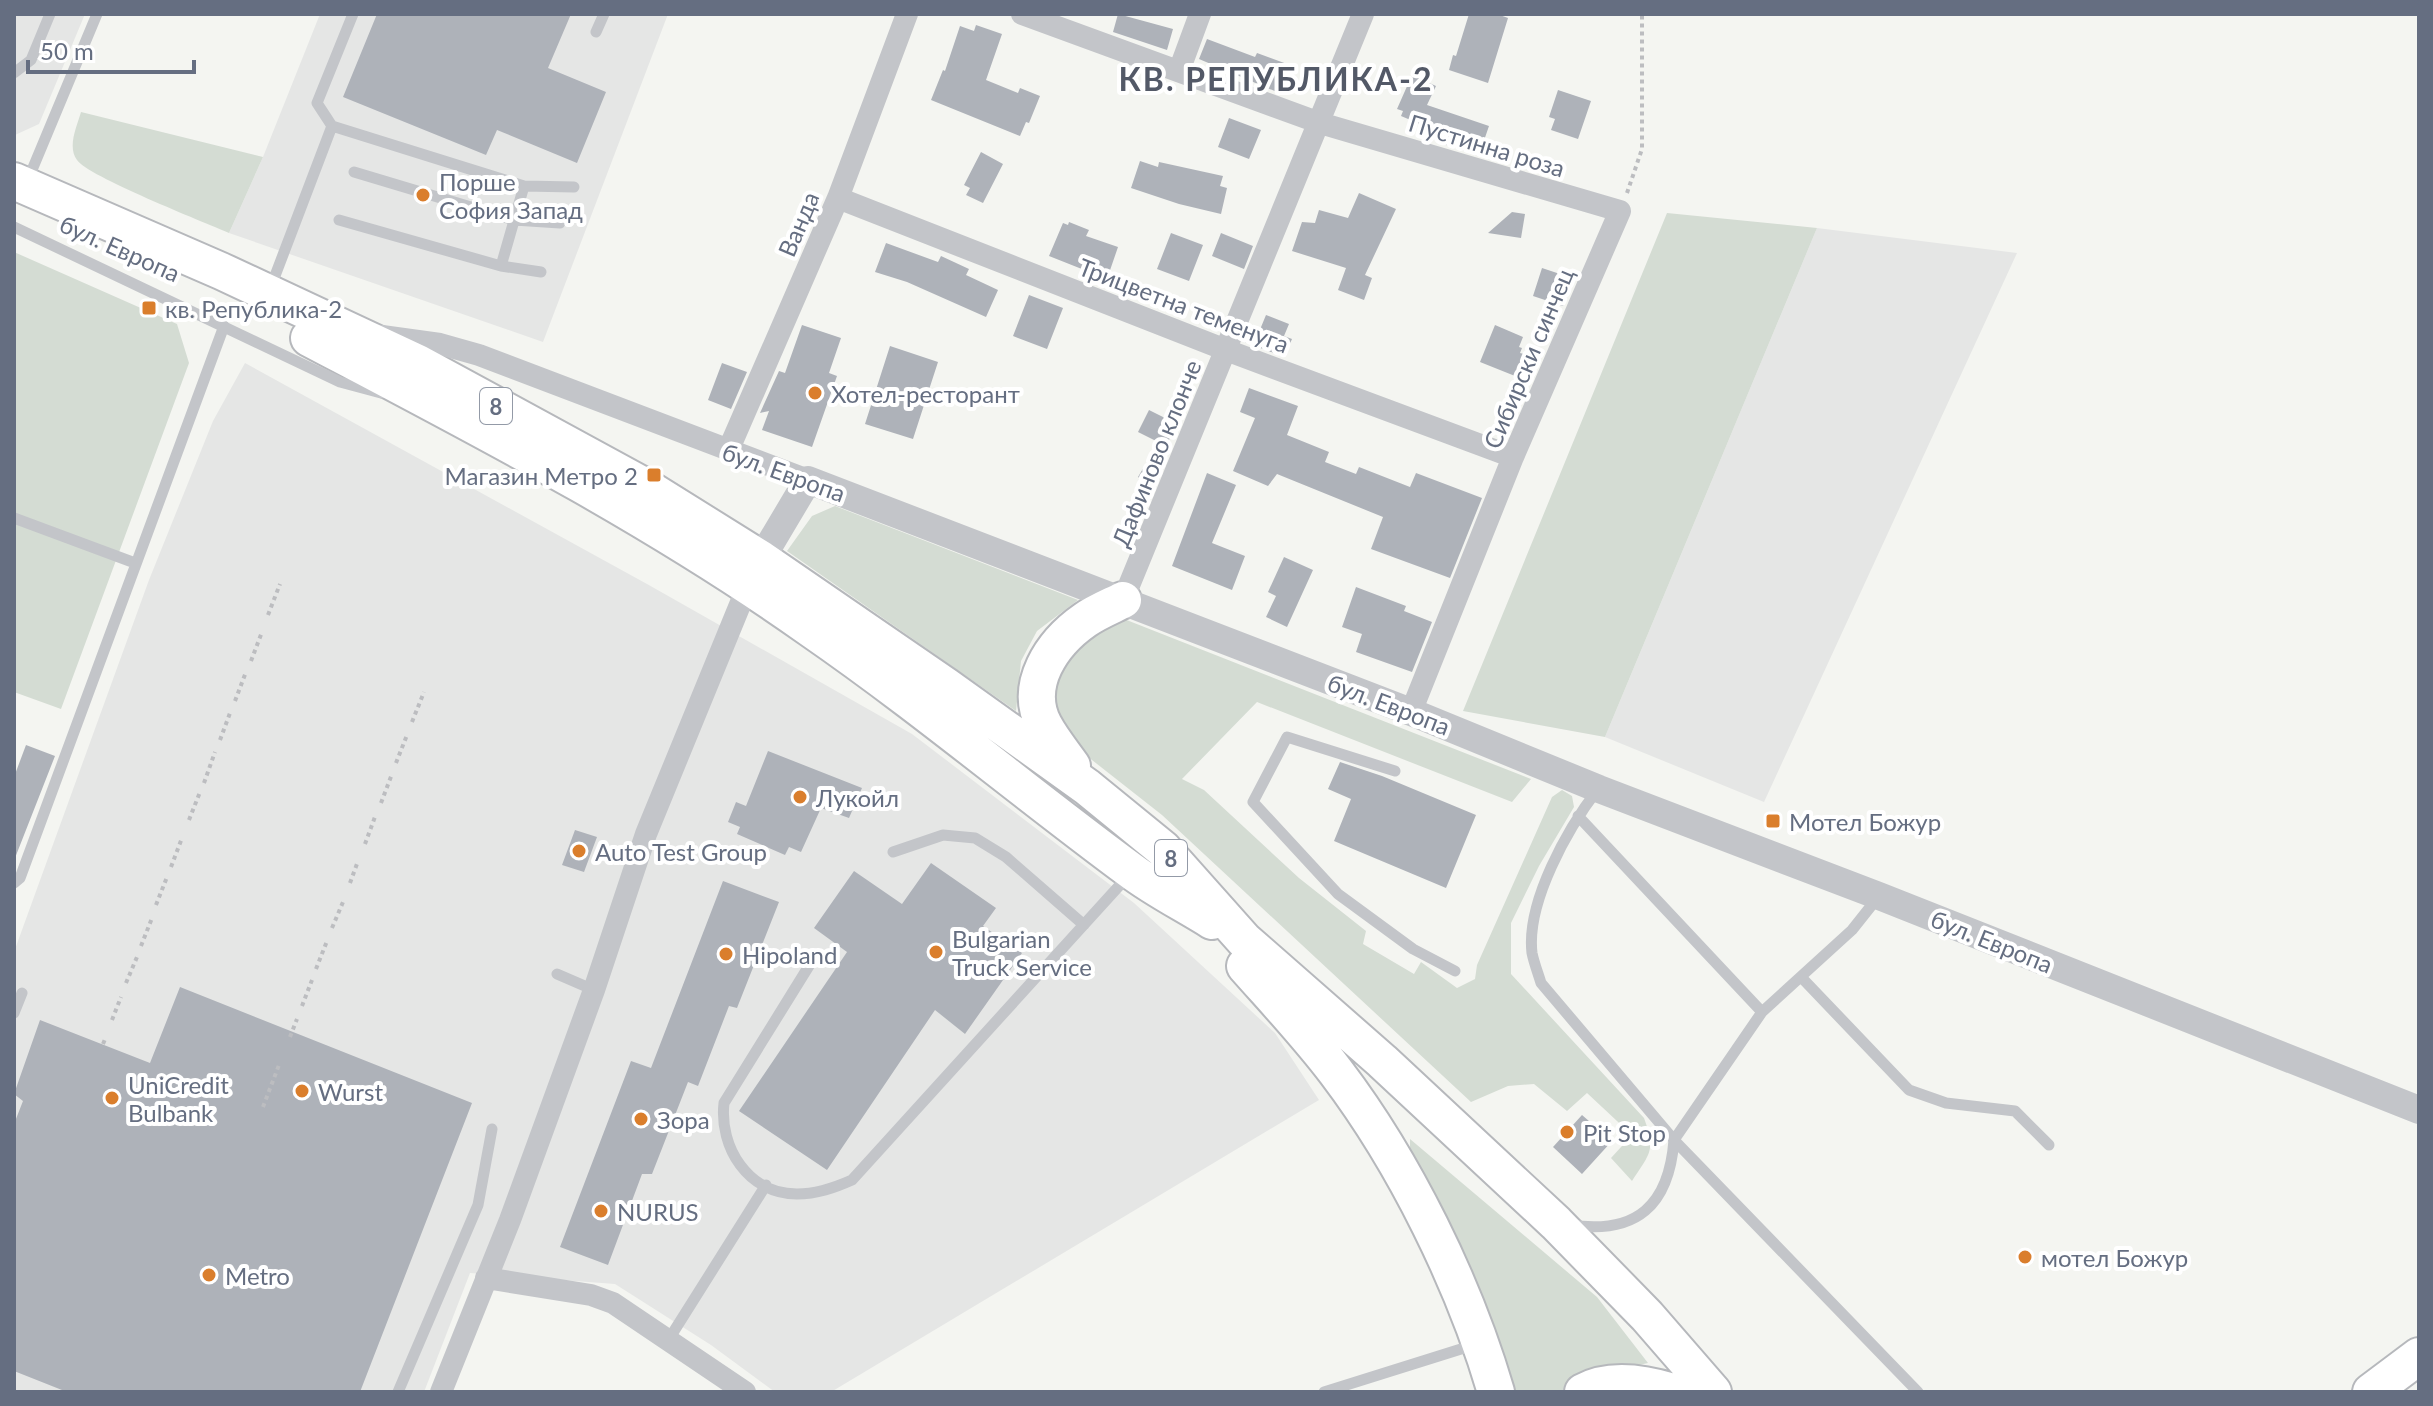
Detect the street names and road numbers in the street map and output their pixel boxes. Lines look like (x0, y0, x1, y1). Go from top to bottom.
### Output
street label: Пустинна роза (1406, 108, 1568, 182)
street label: Ванда (771, 187, 825, 261)
street label: бул. Европа (55, 209, 185, 287)
street label: Трицветна теменуга (1075, 252, 1293, 358)
street label: Сибирски синчец (1477, 263, 1579, 453)
street label: Дафиново клонче (1105, 355, 1207, 551)
road number: 8 (480, 388, 512, 424)
street label: бул. Европа (719, 436, 849, 508)
street label: бул. Европа (1324, 667, 1454, 741)
road number: 8 (1155, 840, 1187, 876)
street label: бул. Европа (1927, 903, 2057, 979)

